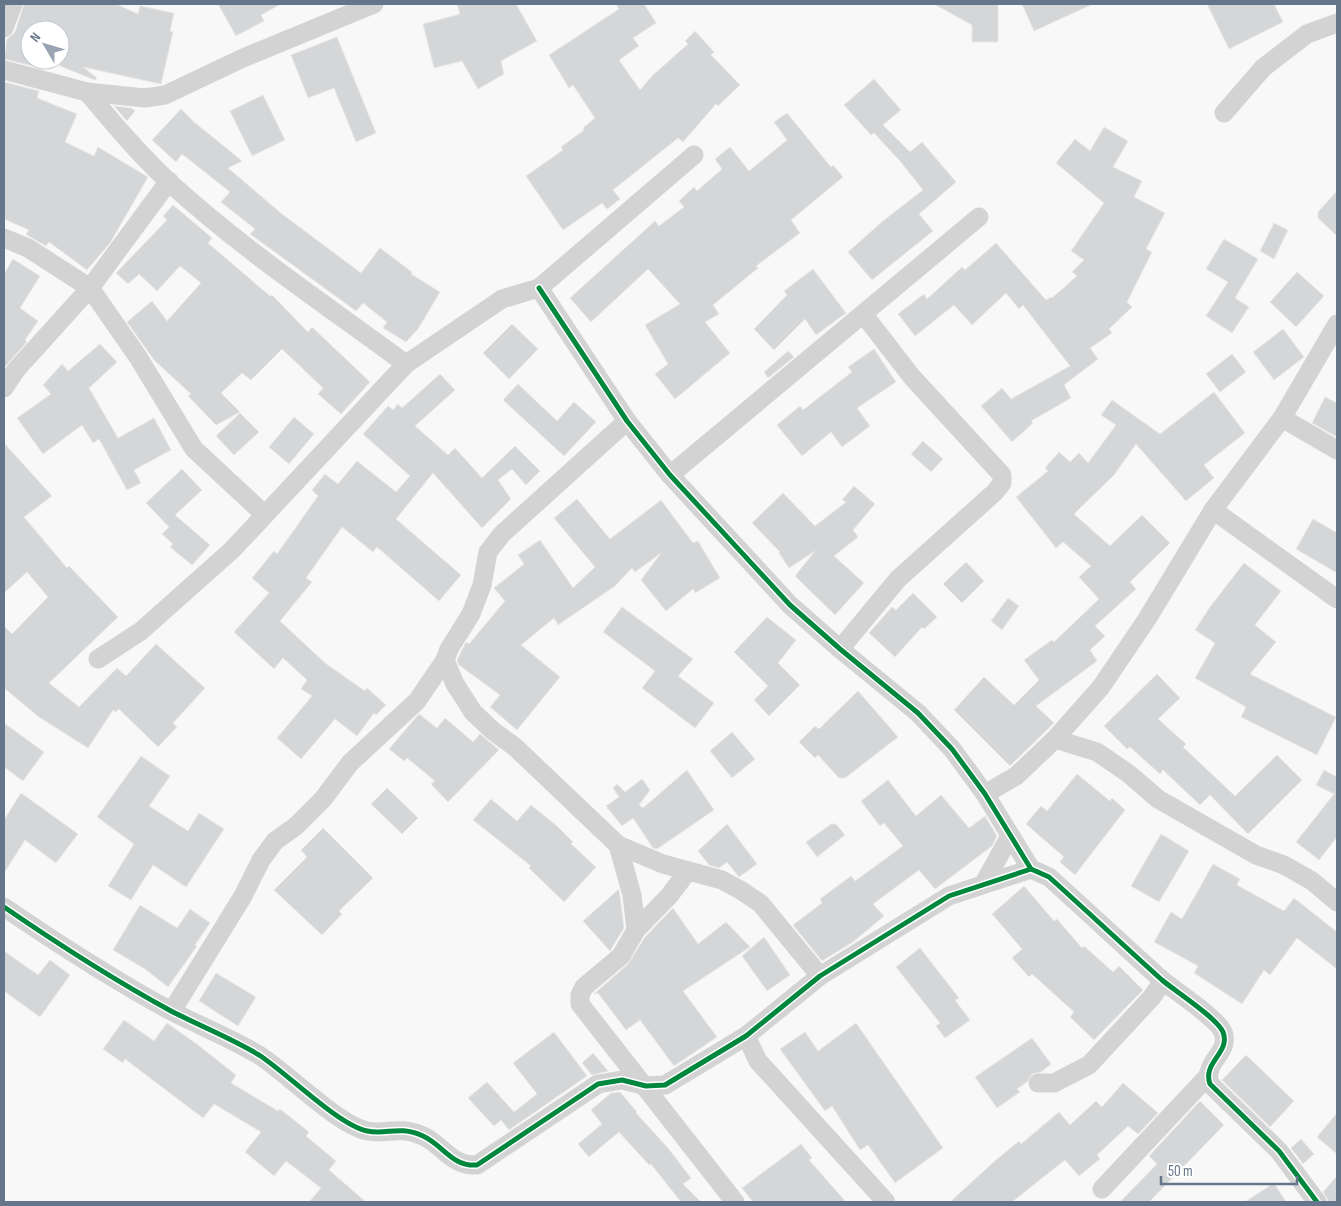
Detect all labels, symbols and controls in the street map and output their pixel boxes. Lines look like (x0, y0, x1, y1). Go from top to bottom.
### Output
north arrow (20, 20, 70, 70)
text: N (26, 29, 44, 45)
scale bar (1161, 1154, 1297, 1186)
text: 50 m (1168, 1162, 1193, 1181)

